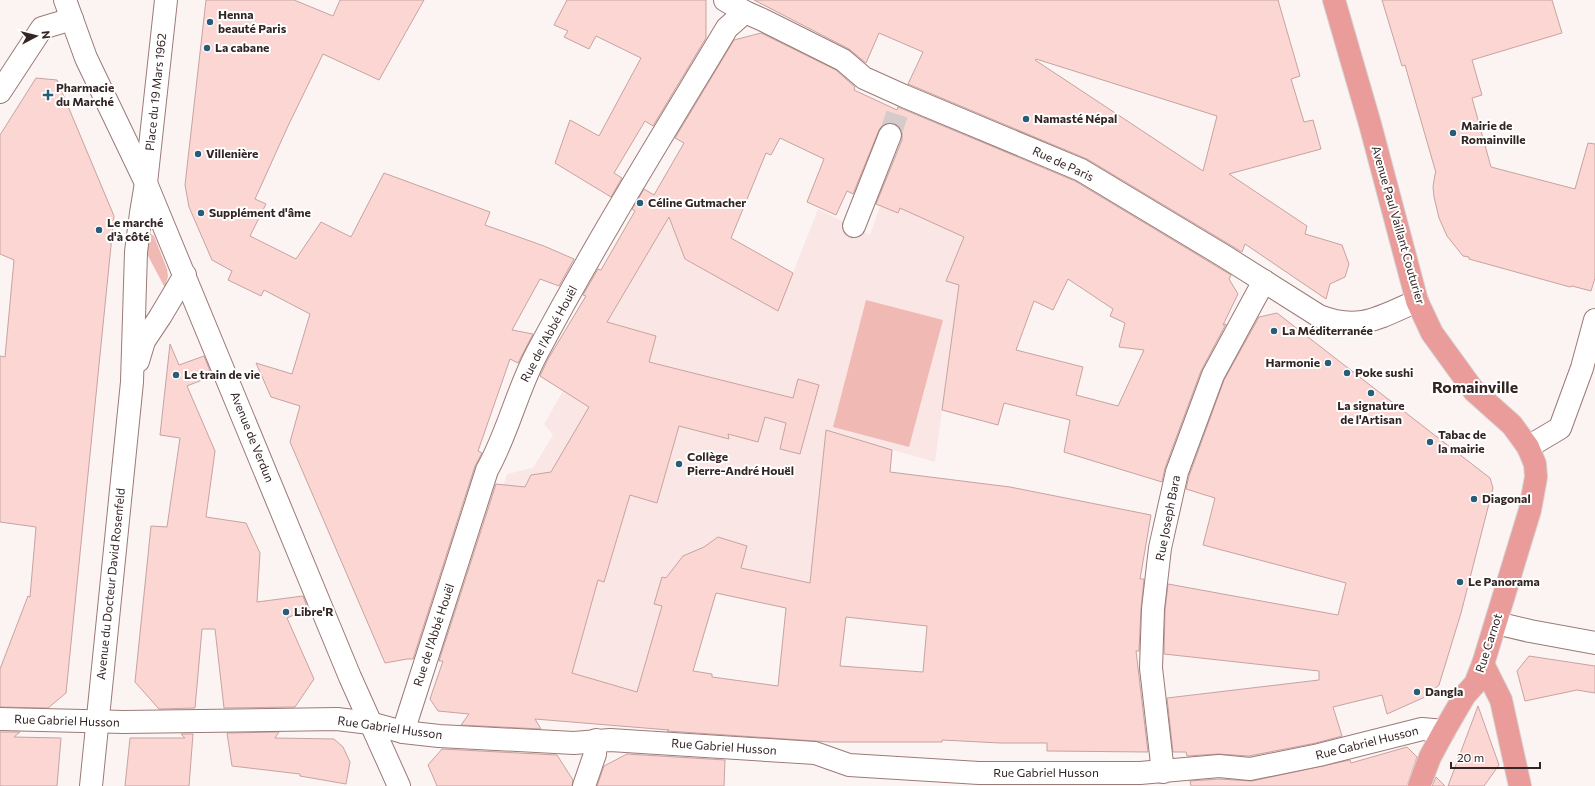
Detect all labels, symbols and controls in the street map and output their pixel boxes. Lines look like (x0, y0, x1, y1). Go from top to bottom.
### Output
place label: Henna beauté Paris (218, 7, 287, 35)
north arrow (16, 16, 56, 56)
marker: Henna beauté Paris (205, 17, 215, 27)
text: N (39, 30, 53, 40)
street label: Place du 19 Mars 1962 (142, 32, 168, 151)
place label: La cabane (215, 40, 269, 54)
marker: La cabane (202, 43, 212, 53)
place label: Pharmacie du Marché (56, 80, 114, 108)
marker: Pharmacie du Marché (43, 90, 53, 100)
place label: Namasté Népal (1034, 111, 1117, 125)
marker: Namasté Népal (1021, 114, 1031, 124)
place label: Mairie de Romainville (1461, 118, 1526, 146)
marker: Mairie de Romainville (1448, 128, 1458, 138)
street label: Rue de Paris (1031, 143, 1096, 183)
street label: Avenue Paul Vaillant Couturier (1370, 144, 1428, 306)
place label: Villenière (206, 146, 258, 160)
marker: Villenière (193, 149, 203, 159)
place label: Céline Gutmacher (648, 195, 746, 209)
marker: Céline Gutmacher (635, 198, 645, 208)
place label: Supplément d'âme (209, 205, 311, 219)
marker: Supplément d'âme (196, 208, 206, 218)
place label: Le marché d'à côté (107, 215, 163, 243)
marker: Le marché d'à côté (94, 225, 104, 235)
street label: Rue de l'Abbé Houël (517, 283, 579, 384)
place label: La Méditerranée (1282, 323, 1373, 337)
marker: La Méditerranée (1269, 326, 1279, 336)
place label: Harmonie (1265, 355, 1320, 369)
marker: Harmonie (1323, 358, 1333, 368)
place label: Poke sushi (1355, 365, 1413, 379)
place label: Le train de vie (184, 367, 260, 381)
marker: Poke sushi (1342, 368, 1352, 378)
marker: Le train de vie (171, 370, 181, 380)
district label: Romainville (1432, 377, 1518, 396)
marker: La signature de l'Artisan (1366, 388, 1376, 398)
street label: Avenue de Verdun (228, 389, 278, 484)
place label: La signature de l'Artisan (1337, 398, 1405, 426)
place label: Tabac de la mairie (1438, 427, 1486, 455)
marker: Tabac de la mairie (1425, 437, 1435, 447)
place label: Collège Pierre-André Houël (687, 449, 794, 477)
marker: Collège Pierre-André Houël (674, 459, 684, 469)
street label: Rue Joseph Bara (1152, 474, 1183, 562)
street label: Avenue du Docteur David Rosenfeld (93, 487, 127, 680)
place label: Diagonal (1482, 491, 1531, 505)
marker: Diagonal (1469, 494, 1479, 504)
place label: Le Panorama (1468, 574, 1540, 588)
marker: Le Panorama (1455, 577, 1465, 587)
street label: Rue de l'Abbé Houël (410, 582, 456, 688)
place label: Libre'R (294, 604, 334, 618)
marker: Libre'R (281, 607, 291, 617)
street label: Rue Carnot (1472, 611, 1504, 674)
place label: Dangla (1425, 684, 1463, 698)
marker: Dangla (1412, 687, 1422, 697)
street label: Rue Gabriel Husson (14, 711, 120, 729)
street label: Rue Gabriel Husson (337, 713, 443, 741)
street label: Rue Gabriel Husson (1314, 722, 1420, 762)
street label: Rue Gabriel Husson (671, 735, 777, 757)
scale bar (1451, 744, 1540, 770)
text: 20 m (1457, 750, 1484, 764)
street label: Rue Gabriel Husson (993, 765, 1099, 779)

